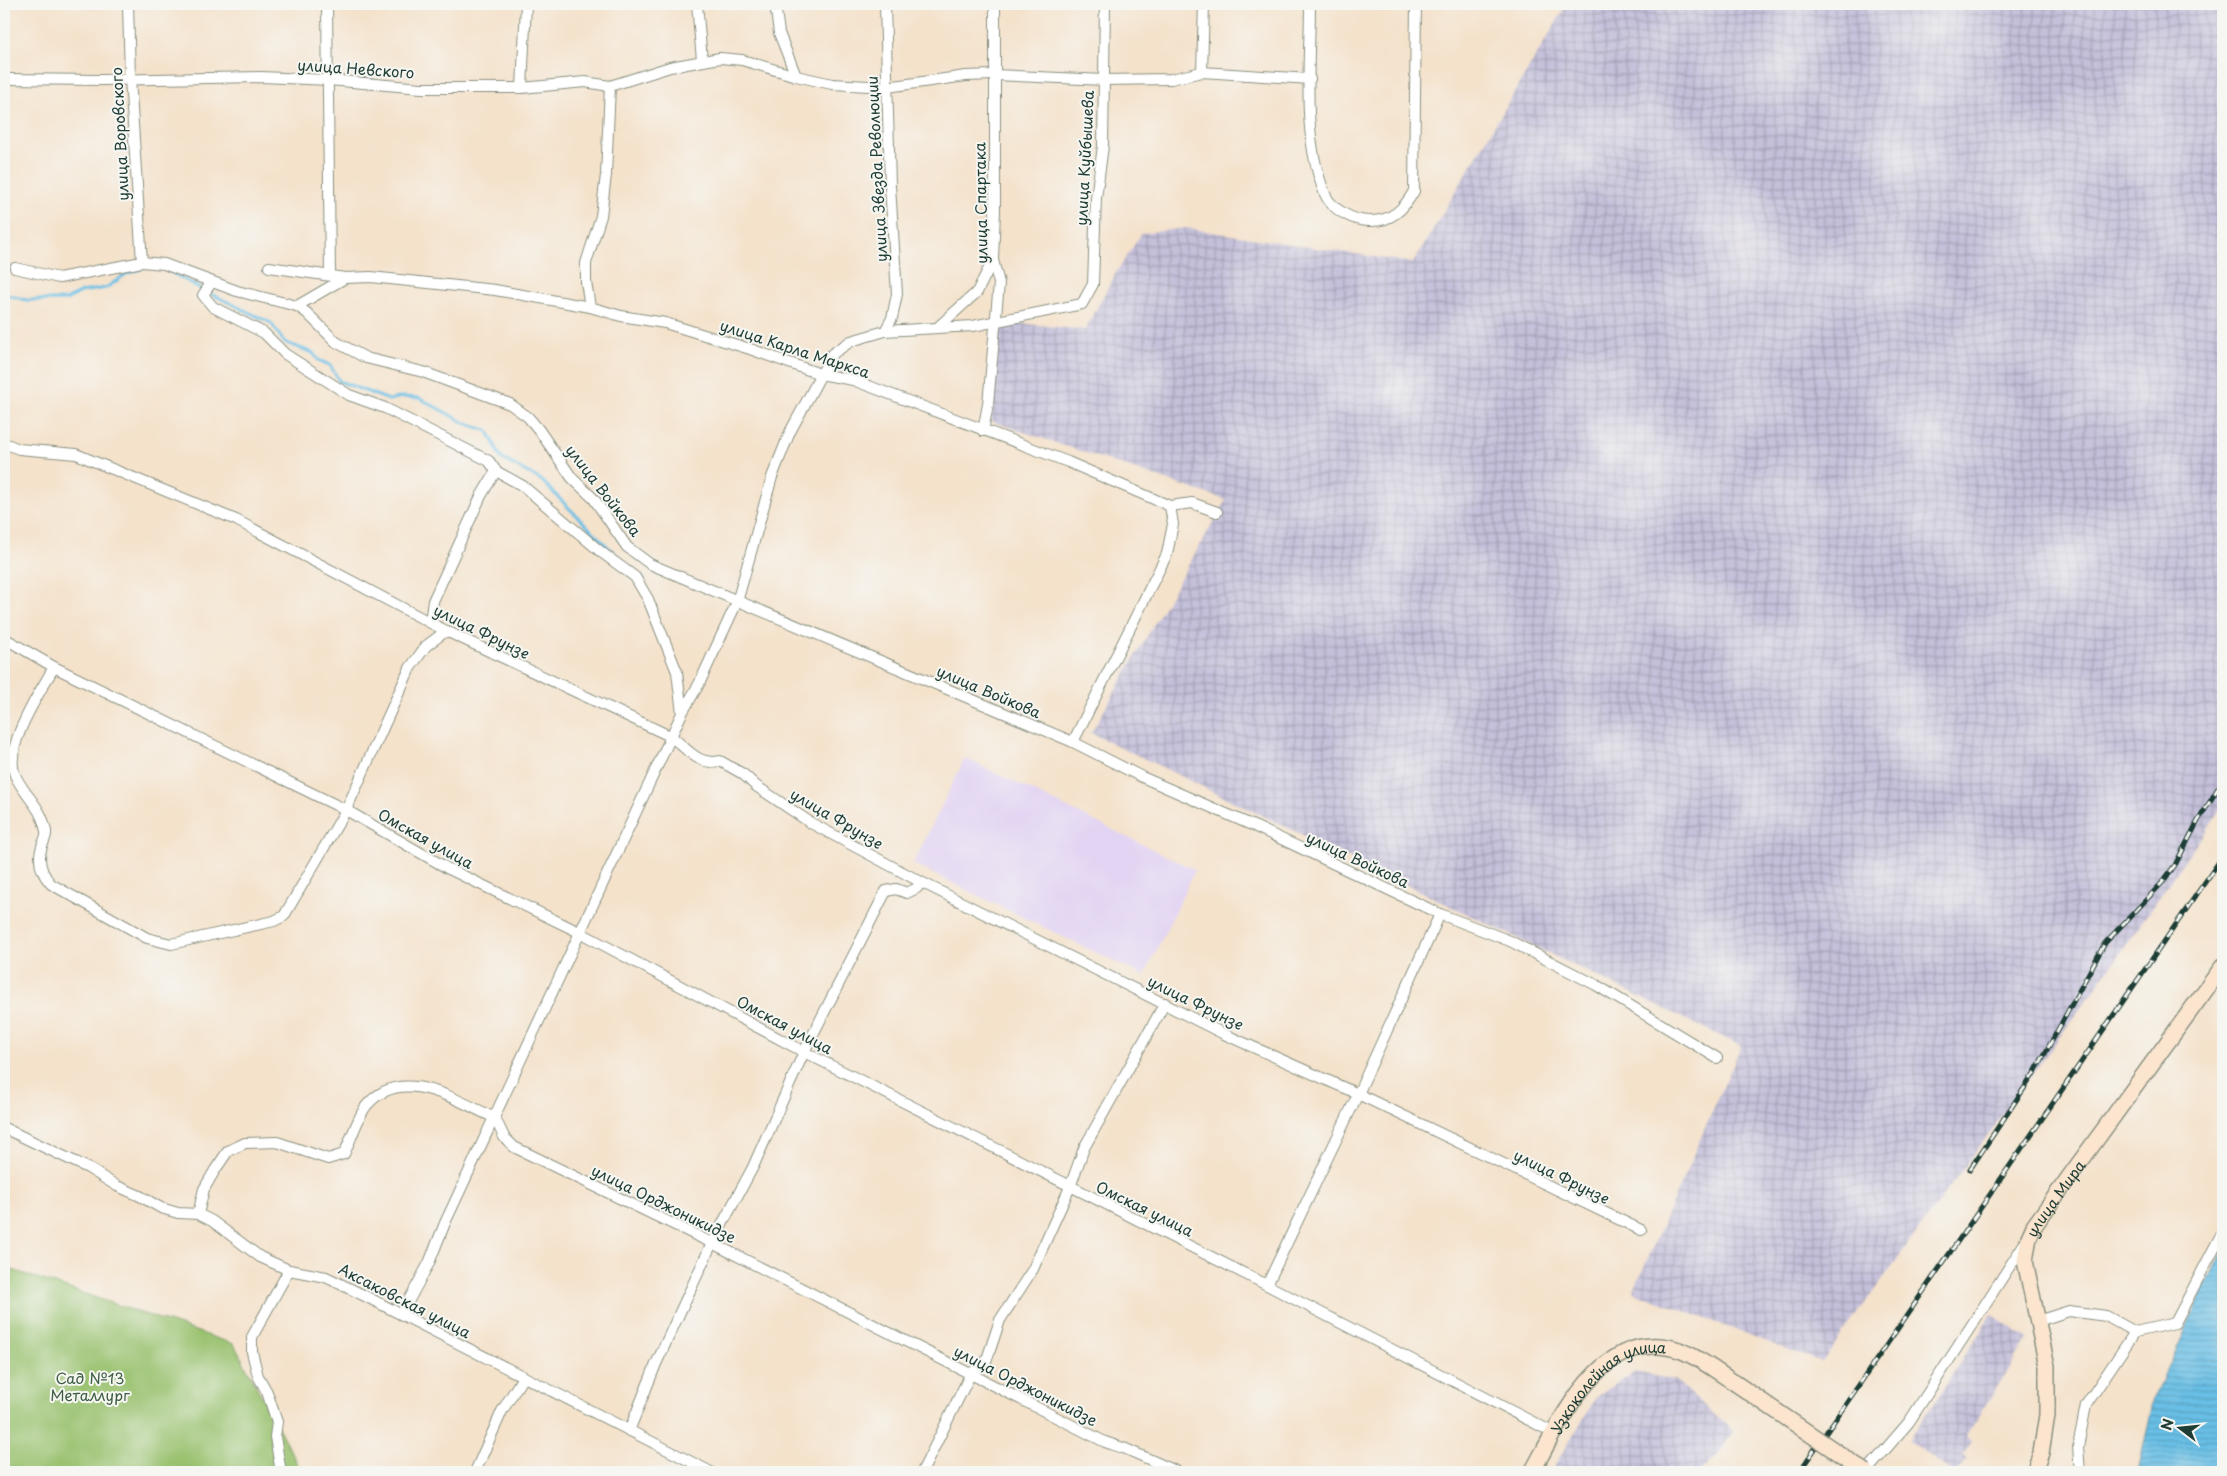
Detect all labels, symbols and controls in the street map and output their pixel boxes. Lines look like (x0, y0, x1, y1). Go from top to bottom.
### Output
street label: улица Невского (297, 52, 415, 84)
street label: улица Воровского (104, 67, 134, 201)
street label: улица Звезда Революции (860, 75, 892, 263)
street label: улица Куйбышева (1069, 89, 1099, 226)
street label: улица Спартака (967, 141, 993, 264)
street label: улица Карла Маркса (717, 313, 874, 383)
street label: улица Войкова (561, 439, 648, 541)
street label: улица Фрунзе (430, 598, 534, 664)
street label: улица Войкова (933, 659, 1045, 724)
street label: улица Фрунзе (786, 782, 888, 854)
street label: Омская улица (374, 802, 478, 874)
street label: улица Войкова (1303, 825, 1414, 893)
street label: улица Фрунзе (1144, 969, 1248, 1035)
street label: Омская улица (733, 989, 838, 1059)
street label: улица Фрунзе (1510, 1143, 1614, 1209)
street label: улица Мира (2019, 1154, 2090, 1240)
street label: улица Орджоникидзе (588, 1158, 740, 1248)
street label: Омская улица (1092, 1174, 1198, 1242)
street label: Аксаковская улица (335, 1257, 476, 1344)
street label: Узкоколейная улица (1544, 1334, 1668, 1438)
street label: улица Орджоникидзе (950, 1339, 1102, 1431)
park label: Сад №13 Металлург (50, 1366, 130, 1406)
north arrow (2154, 1404, 2204, 1454)
text: N (2155, 1416, 2179, 1433)

